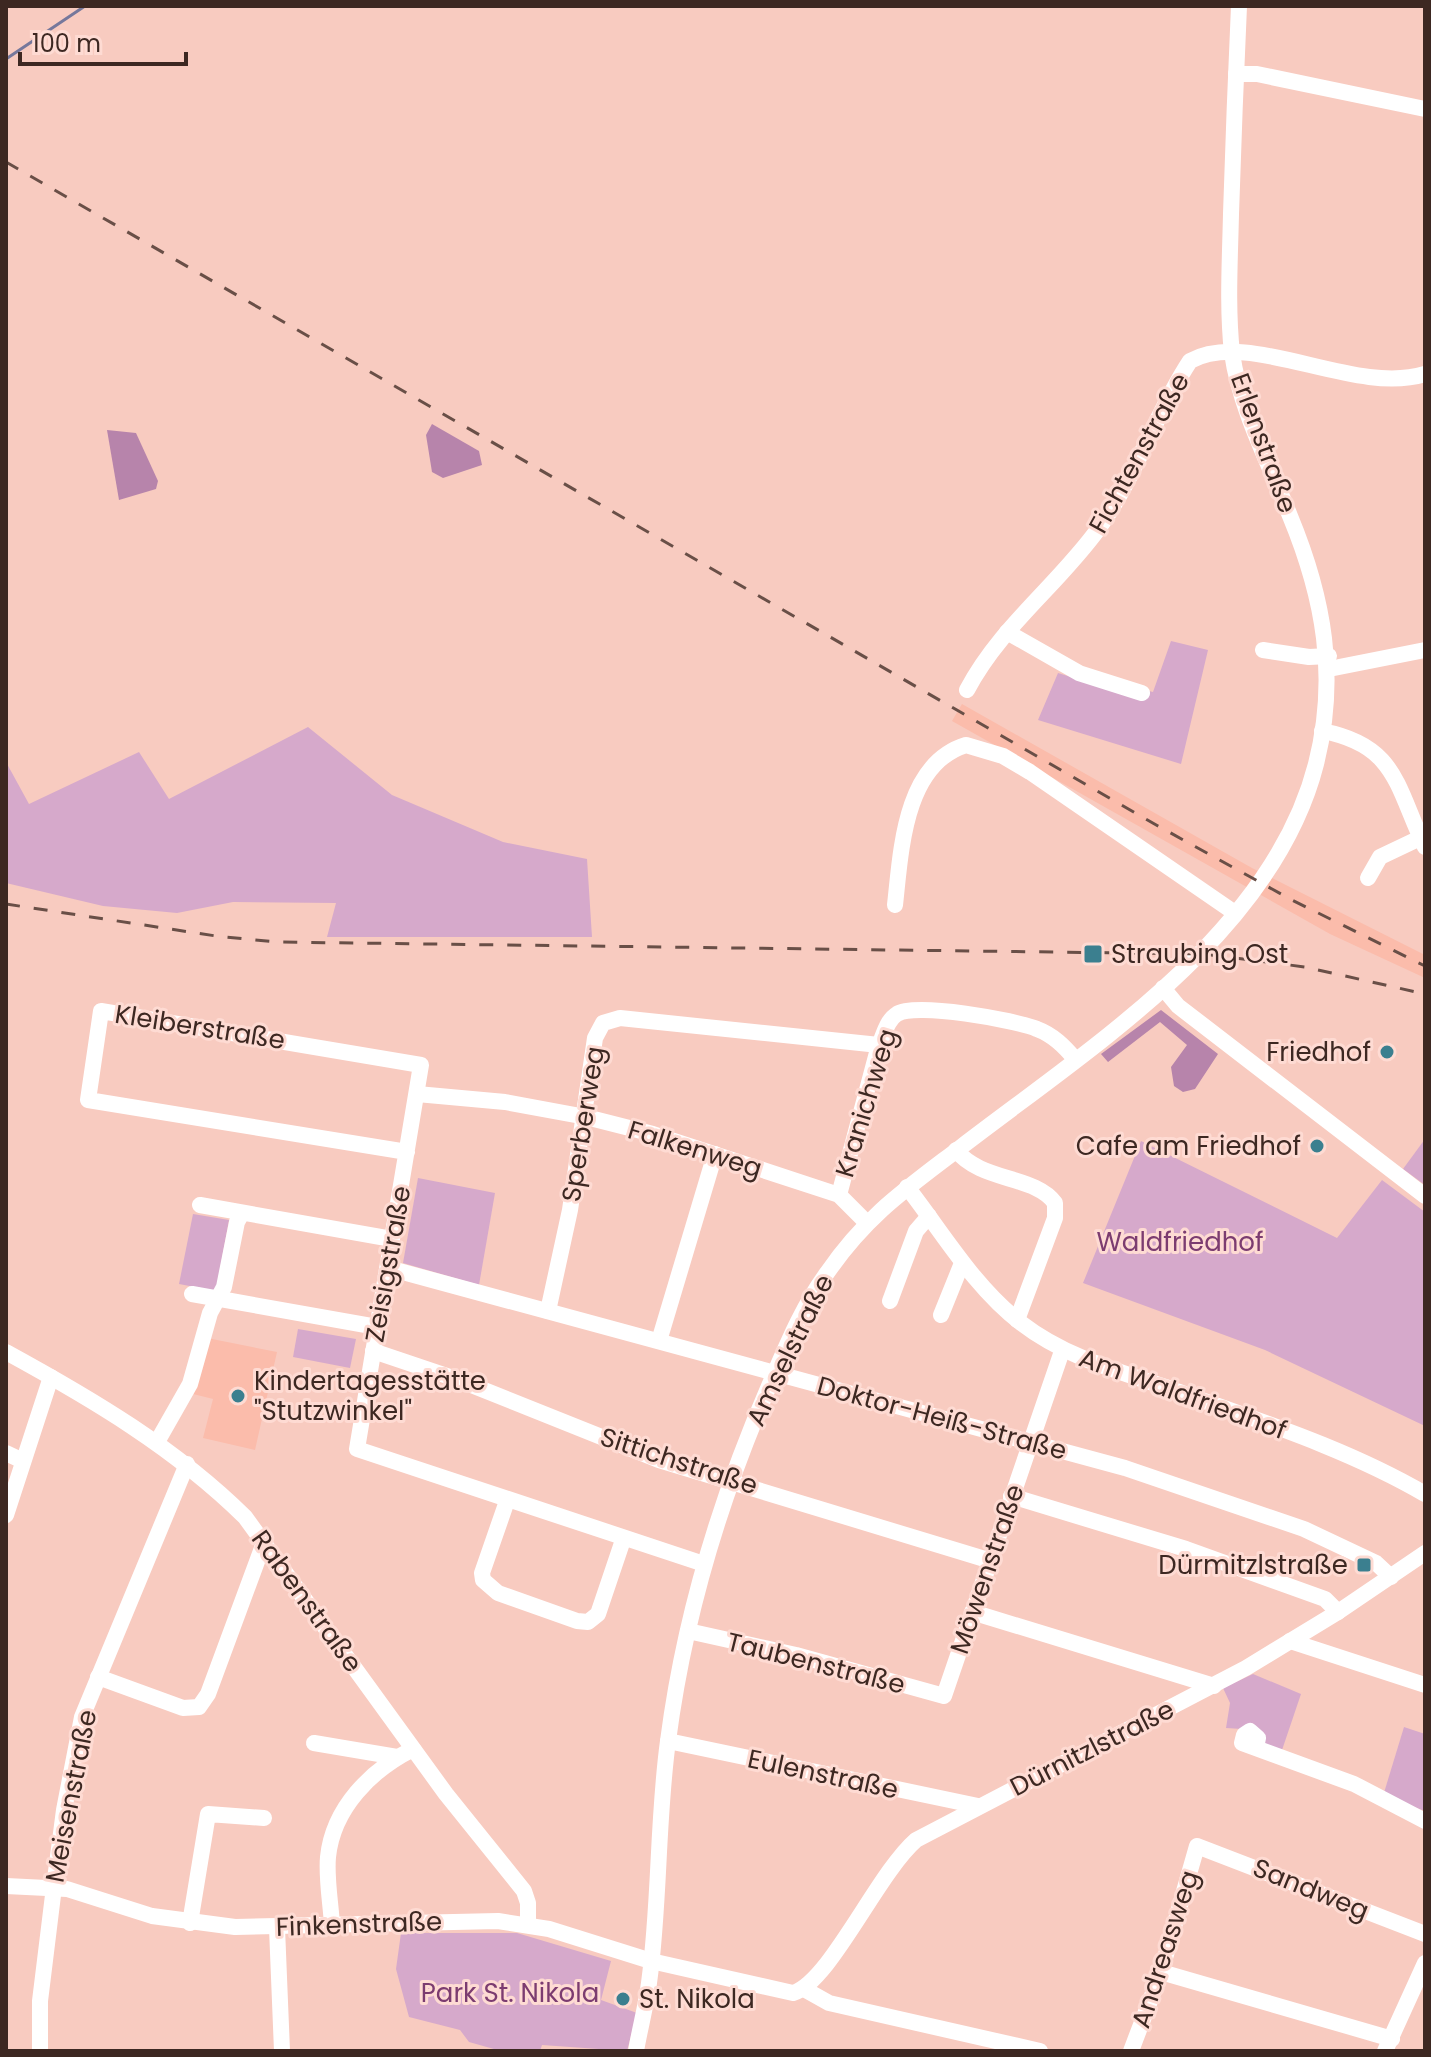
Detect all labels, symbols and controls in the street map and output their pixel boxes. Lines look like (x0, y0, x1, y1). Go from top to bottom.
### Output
scale bar (20, 16, 186, 66)
text: 100 m (32, 27, 101, 60)
street label: Fichtenstraße (1080, 366, 1198, 540)
street label: Erlenstraße (1222, 368, 1306, 518)
place label: Straubing Ost (1111, 936, 1288, 972)
marker: Straubing Ost (1082, 943, 1104, 965)
street label: Kleiberstraße (112, 996, 288, 1058)
street label: Kranichweg (826, 1024, 906, 1182)
place label: Friedhof (1266, 1034, 1371, 1070)
marker: Friedhof (1378, 1043, 1396, 1061)
street label: Sperberweg (553, 1044, 613, 1204)
street label: Falkenweg (624, 1112, 766, 1186)
place label: Cafe am Friedhof (1076, 1128, 1301, 1164)
marker: Cafe am Friedhof (1308, 1137, 1326, 1155)
street label: Zeisigstraße (357, 1183, 419, 1345)
park label: Waldfriedhof (1096, 1224, 1264, 1260)
street label: Amselstraße (738, 1268, 842, 1432)
street label: Am Waldfriedhof (1074, 1340, 1292, 1448)
place label: Kindertagesstätte "Stutzwinkel" (254, 1363, 486, 1429)
street label: Doktor-Heiß-Straße (813, 1367, 1071, 1469)
marker: Kindertagesstätte "Stutzwinkel" (229, 1387, 247, 1405)
street label: Sittichstraße (596, 1419, 762, 1503)
street label: Möwenstraße (941, 1479, 1033, 1659)
street label: Rabenstraße (243, 1523, 371, 1679)
place label: Dürmitzlstraße (1158, 1547, 1348, 1583)
marker: Dürmitzlstraße (1355, 1556, 1373, 1574)
street label: Taubenstraße (723, 1623, 909, 1703)
street label: Dürnitzlstraße (1004, 1691, 1180, 1805)
street label: Meisenstraße (37, 1706, 105, 1886)
street label: Eulenstraße (744, 1740, 902, 1808)
street label: Sandweg (1248, 1849, 1374, 1929)
street label: Andreasweg (1123, 1866, 1207, 2032)
street label: Finkenstraße (275, 1903, 443, 1945)
park label: Park St. Nikola (421, 1975, 599, 2011)
place label: St. Nikola (639, 1981, 755, 2017)
marker: St. Nikola (614, 1990, 632, 2008)

